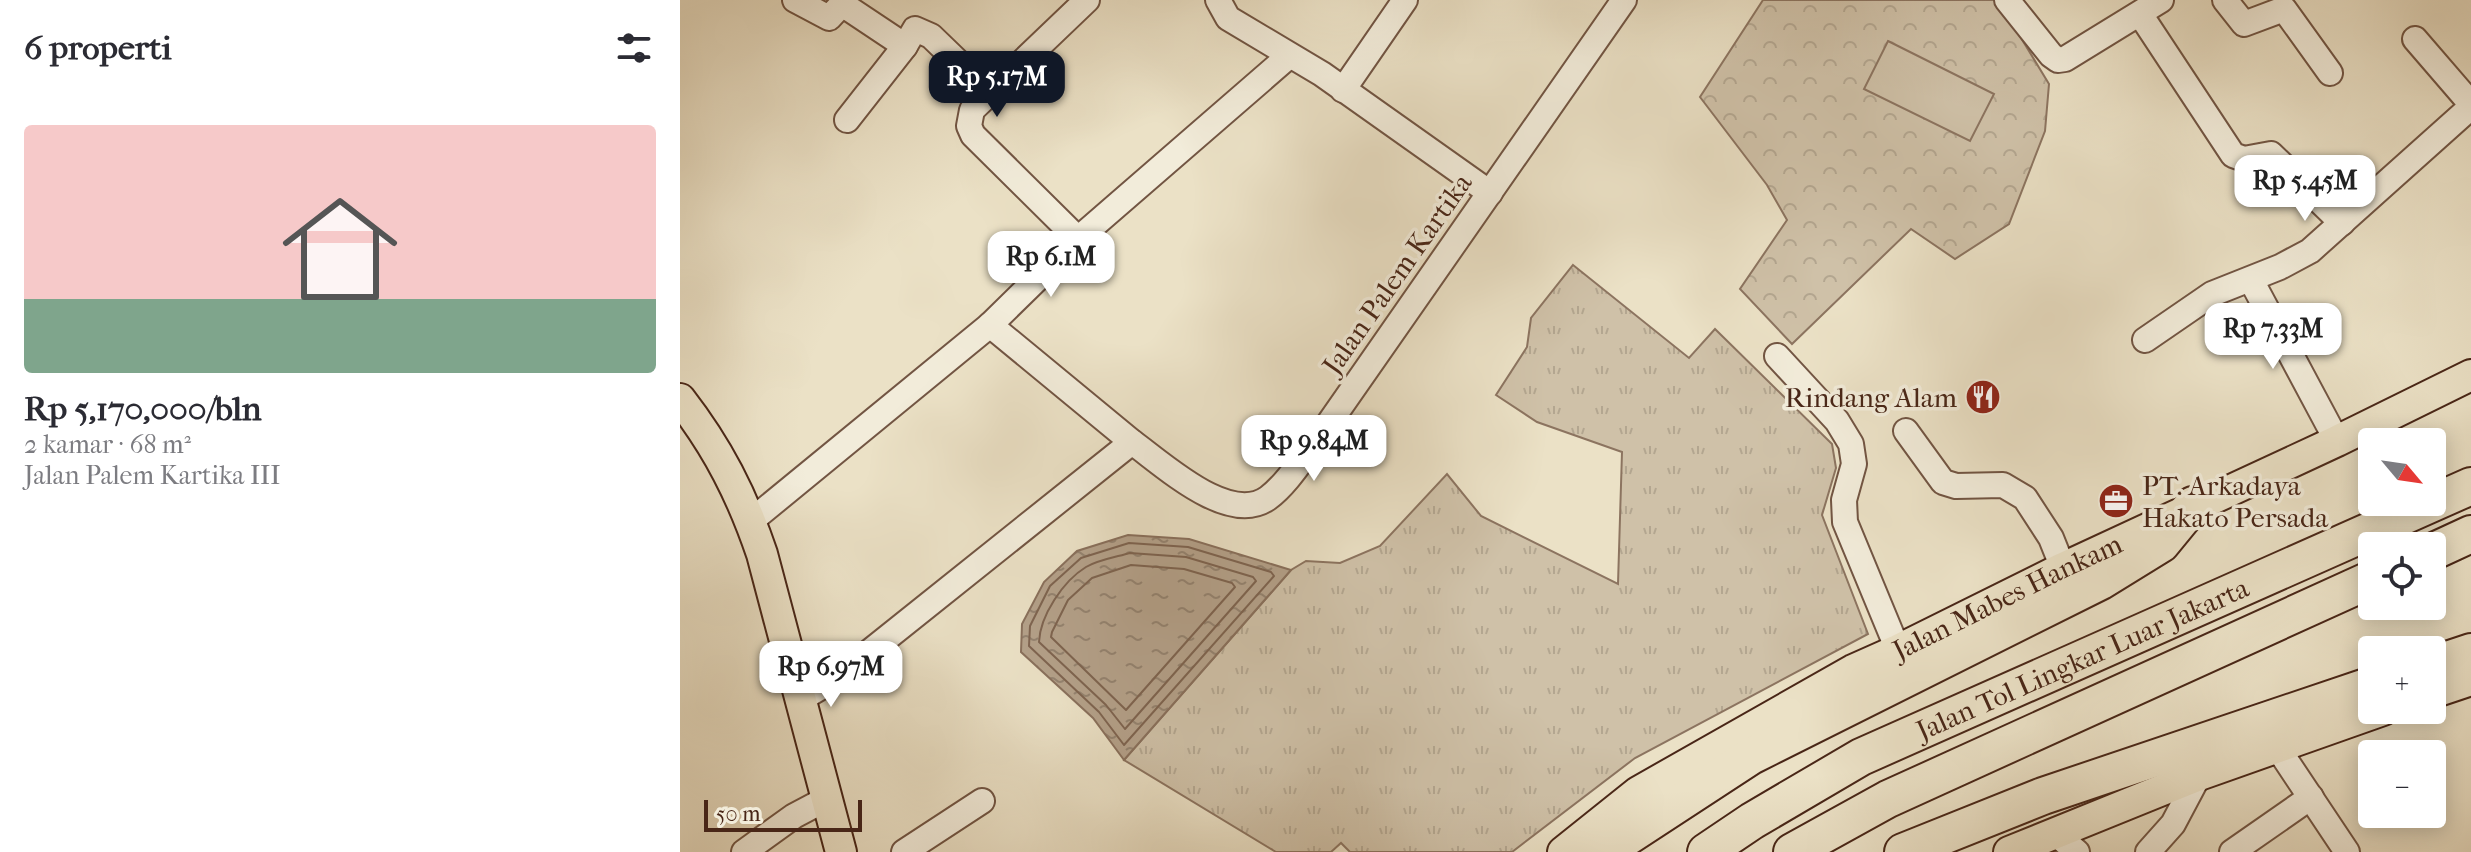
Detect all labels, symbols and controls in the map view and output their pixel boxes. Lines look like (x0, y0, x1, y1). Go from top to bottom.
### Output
icon: filters (612, 26, 656, 70)
text: 6 properti (24, 28, 172, 68)
pin: Rp 5.17M (914, 51, 1080, 119)
text: Rp 5.17M (947, 61, 1047, 92)
pin: Rp 5.45M (2222, 155, 2388, 223)
text: Rp 5.45M (2252, 165, 2358, 196)
street label: Jalan Palem Kartika (1314, 166, 1479, 382)
icon: home (268, 177, 412, 321)
pin: Rp 6.1M (977, 231, 1125, 299)
text: Rp 6.1M (1006, 241, 1096, 272)
pin: Rp 7.33M (2190, 303, 2356, 371)
text: Rp 7.33M (2223, 313, 2323, 344)
restaurant icon: Rindang Alam (1964, 378, 2002, 416)
place label: Rindang Alam (1785, 381, 1958, 414)
text: Rp 5,170,000/bln (24, 389, 262, 429)
pin: Rp 9.84M (1231, 415, 1397, 483)
text: Rp 9.84M (1259, 425, 1369, 456)
north arrow (2358, 428, 2446, 516)
map controls (2358, 428, 2446, 828)
text: 2 kamar · 68 m² (24, 429, 191, 460)
text: Jalan Palem Kartika III (24, 460, 280, 491)
place label: PT. Arkadaya Hakato Persada (2142, 469, 2329, 534)
office icon: PT. Arkadaya Hakato Persada (2097, 482, 2135, 520)
street label: Jalan Mabes Hankam (1885, 526, 2128, 668)
button: locate (2358, 532, 2446, 620)
street label: Jalan Tol Lingkar Luar Jakarta (1909, 570, 2255, 748)
button: + (2358, 636, 2446, 724)
pin: Rp 6.97M (748, 641, 914, 709)
text: Rp 6.97M (777, 651, 885, 682)
button: − (2358, 740, 2446, 828)
scale bar (704, 796, 862, 832)
text: 50 m (716, 801, 761, 827)

